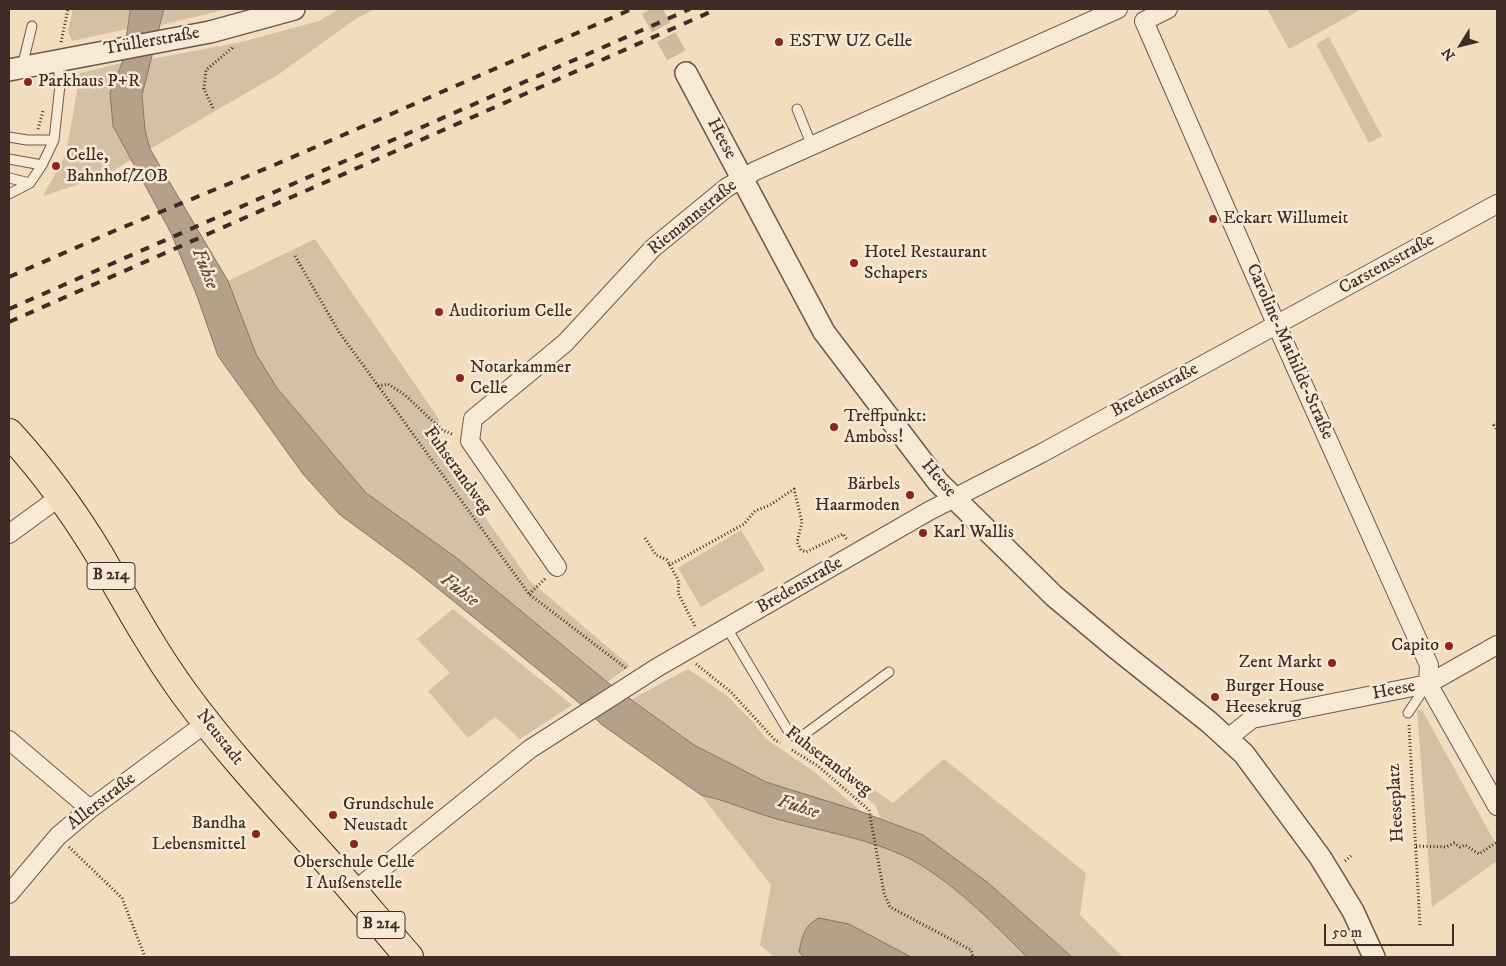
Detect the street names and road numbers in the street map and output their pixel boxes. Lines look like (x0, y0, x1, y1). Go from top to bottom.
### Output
street label: Trüllerstraße (103, 23, 201, 61)
street label: Heese (701, 115, 741, 163)
street label: Riemannstraße (644, 175, 742, 261)
street label: Carstensstraße (1336, 230, 1438, 300)
street label: Caroline-Mathilde-Straße (1240, 261, 1338, 443)
street label: Bredenstraße (1108, 359, 1202, 423)
street label: Fuhserandweg (418, 423, 496, 519)
street label: Heese (916, 456, 960, 502)
street label: Bredenstraße (753, 553, 847, 619)
road number: B 214 (87, 562, 135, 590)
street label: Heese (1371, 676, 1417, 706)
street label: Neustadt (191, 706, 247, 770)
street label: Fuhserandweg (781, 723, 875, 801)
street label: Heeseplatz (1384, 763, 1410, 843)
street label: Allerstraße (64, 769, 140, 835)
road number: B 214 (357, 912, 405, 938)

